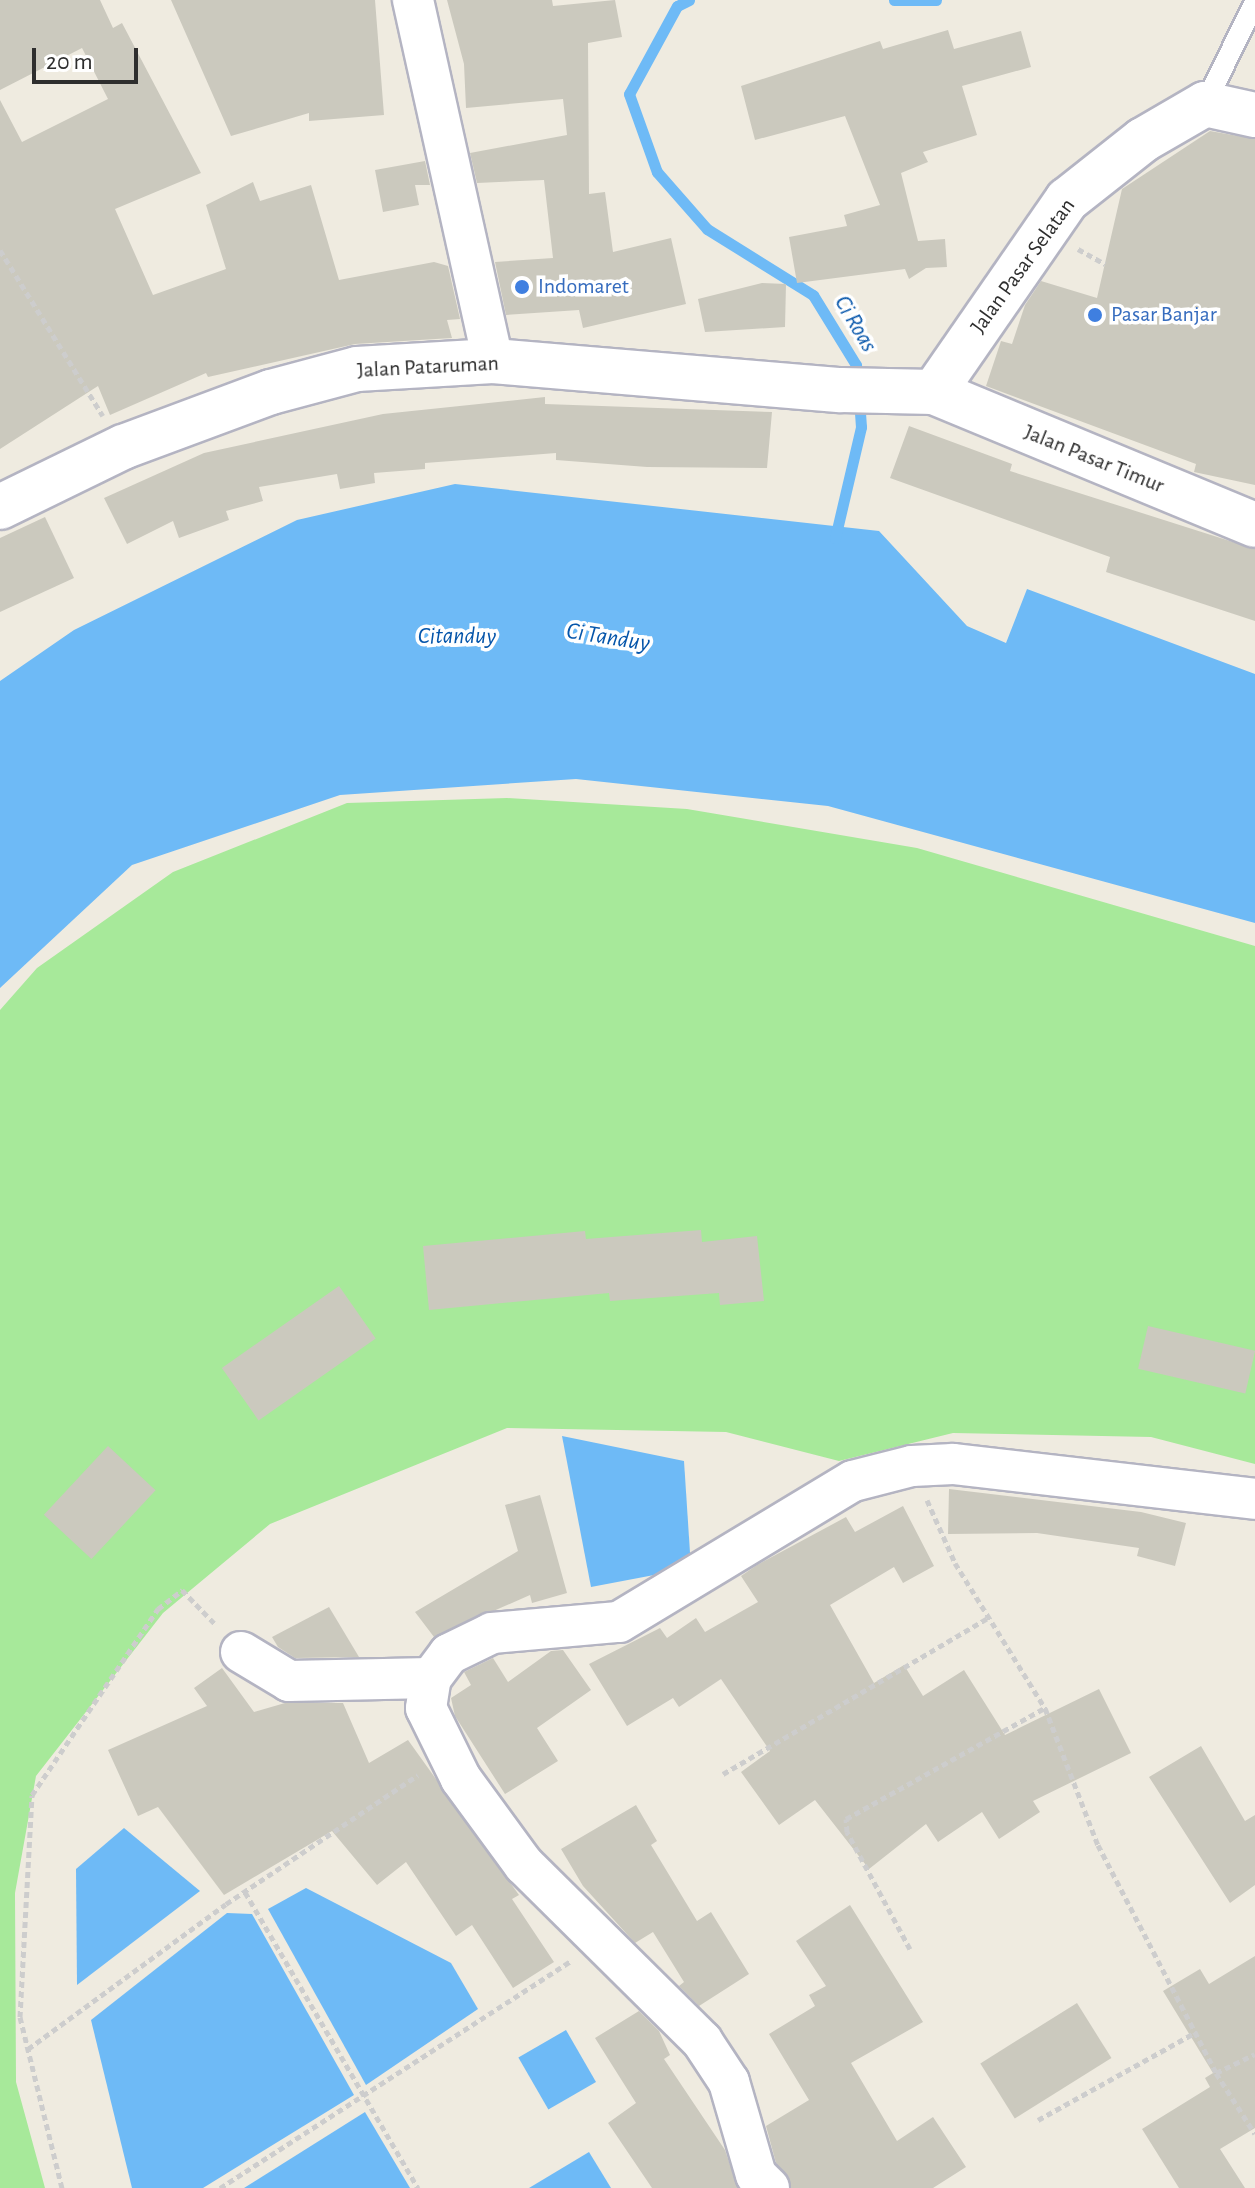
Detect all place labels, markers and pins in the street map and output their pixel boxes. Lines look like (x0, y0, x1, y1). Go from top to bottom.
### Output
place label: Indomaret (538, 274, 629, 300)
marker: Indomaret (513, 278, 531, 296)
place label: Pasar Banjar (1111, 302, 1217, 328)
marker: Pasar Banjar (1086, 306, 1104, 324)

